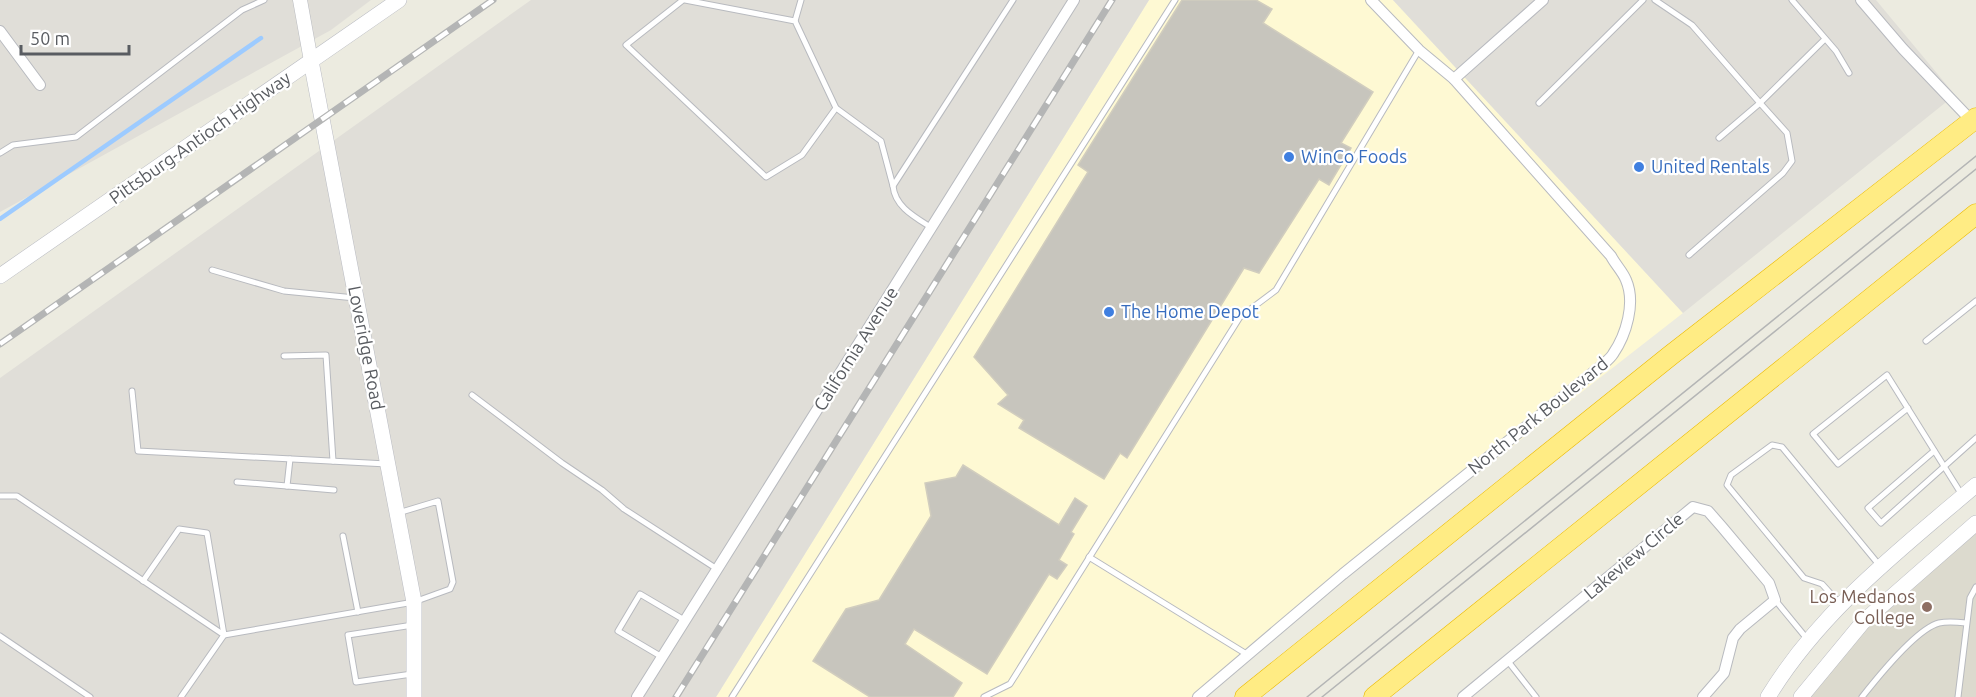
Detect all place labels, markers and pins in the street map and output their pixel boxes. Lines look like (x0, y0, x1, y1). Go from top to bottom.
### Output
place label: WinCo Foods (1301, 146, 1407, 166)
marker: WinCo Foods (1282, 150, 1296, 164)
place label: United Rentals (1651, 156, 1770, 176)
marker: United Rentals (1632, 160, 1646, 174)
place label: The Home Depot (1121, 301, 1259, 321)
marker: The Home Depot (1102, 305, 1116, 319)
place label: Los Medanos College (1809, 586, 1915, 627)
marker: Los Medanos College (1920, 600, 1934, 614)

